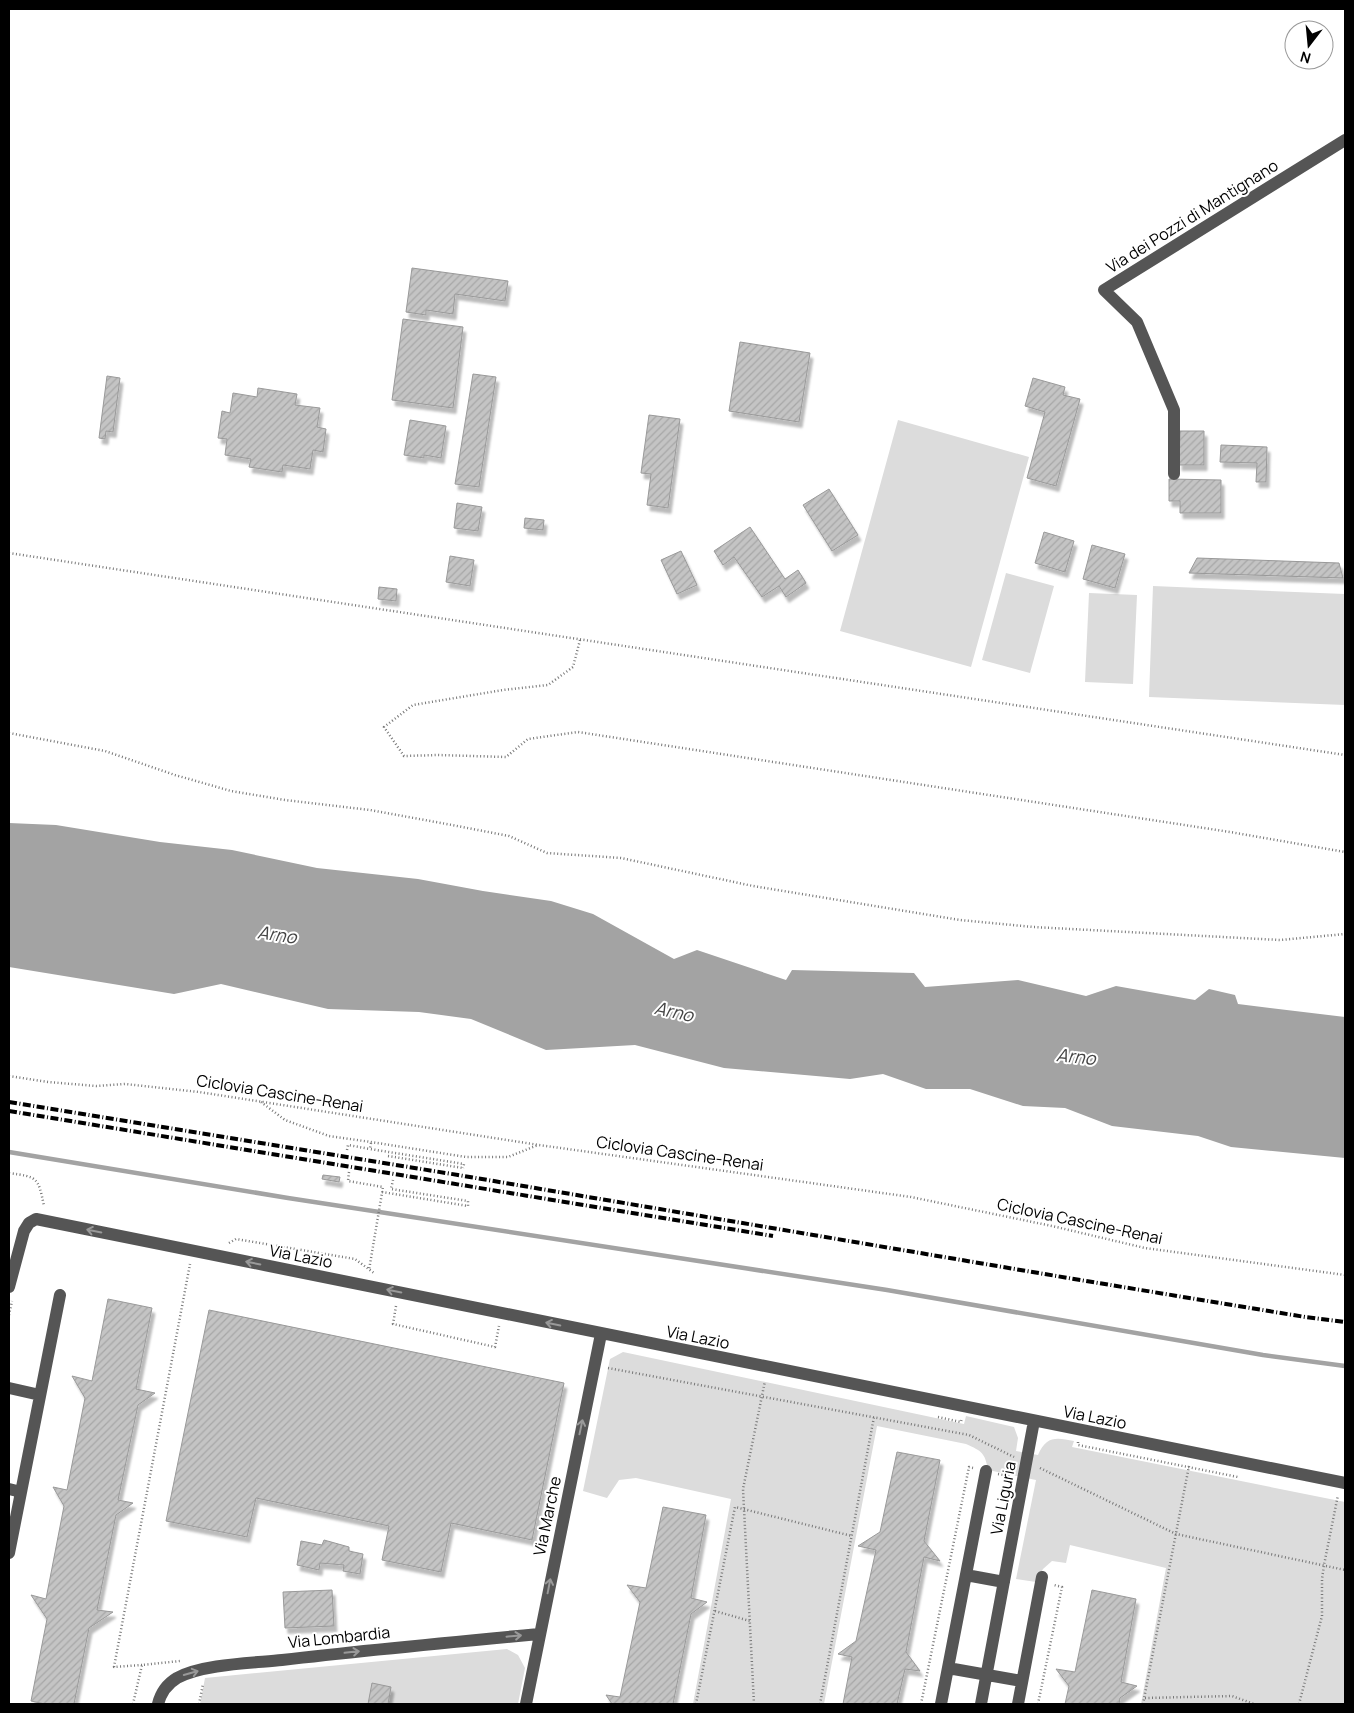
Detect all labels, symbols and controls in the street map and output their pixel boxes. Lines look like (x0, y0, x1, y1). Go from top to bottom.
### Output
north arrow (1284, 20, 1334, 70)
text: N (1298, 47, 1313, 68)
street label: Via dei Pozzi di Mantignano (1102, 154, 1282, 278)
water label: Arno (256, 919, 299, 949)
water label: Arno (652, 995, 697, 1027)
water label: Arno (1055, 1042, 1098, 1070)
street label: Ciclovia Cascine-Renai (195, 1069, 365, 1117)
street label: Ciclovia Cascine-Renai (595, 1130, 765, 1176)
street label: Ciclovia Cascine-Renai (995, 1193, 1165, 1249)
one-way arrow (86, 1225, 102, 1235)
street label: Via Lazio (268, 1239, 334, 1273)
one-way arrow (246, 1257, 262, 1267)
one-way arrow (386, 1286, 402, 1295)
one-way arrow (545, 1319, 561, 1328)
street label: Via Lazio (665, 1320, 731, 1354)
street label: Via Lazio (1062, 1400, 1128, 1434)
one-way arrow (577, 1420, 587, 1436)
street label: Via Liguria (985, 1459, 1021, 1537)
street label: Via Marche (528, 1474, 566, 1558)
one-way arrow (545, 1579, 554, 1595)
street label: Via Lombardia (287, 1621, 391, 1653)
one-way arrow (505, 1632, 521, 1641)
one-way arrow (344, 1647, 360, 1657)
one-way arrow (183, 1668, 199, 1677)

